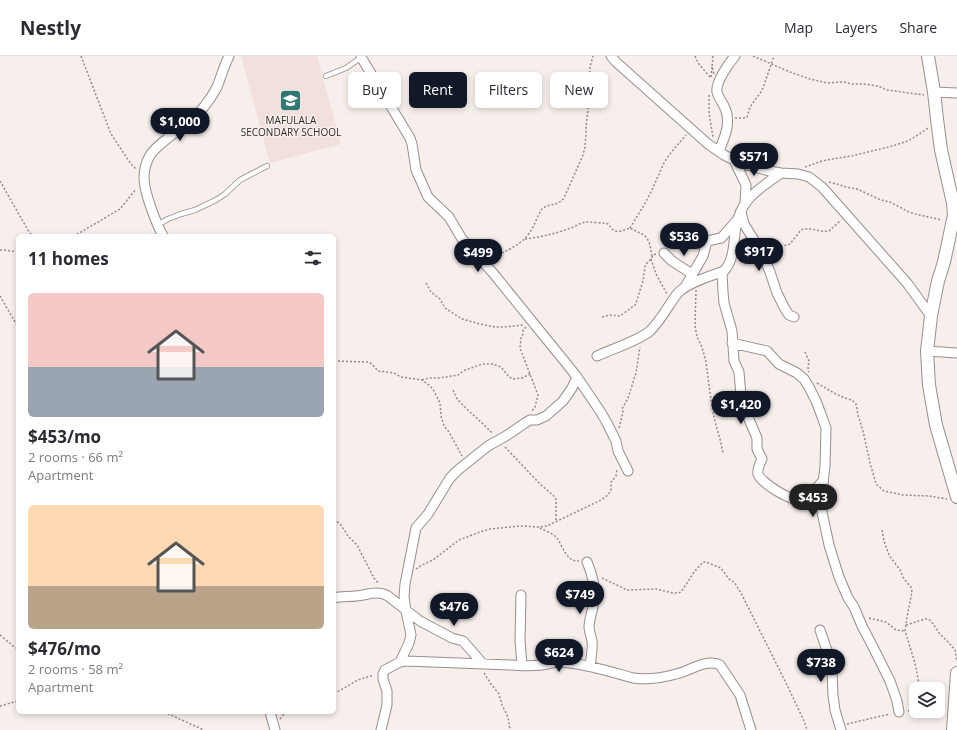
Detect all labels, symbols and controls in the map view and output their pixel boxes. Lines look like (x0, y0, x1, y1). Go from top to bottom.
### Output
text: Nestly (20, 15, 81, 41)
text: Map (784, 18, 813, 37)
text: Layers (835, 18, 877, 37)
text: Share (899, 18, 937, 37)
chip: Buy (348, 72, 401, 108)
chip: Rent (409, 72, 467, 108)
chip: Filters (475, 72, 542, 108)
chip: New (550, 72, 608, 108)
school or university icon: MAFULALA SECONDARY SCHOOL (278, 87, 304, 113)
pin: $1,000 (147, 108, 213, 142)
text: $1,000 (160, 112, 200, 130)
place label: MAFULALA SECONDARY SCHOOL (241, 113, 341, 139)
pin: $571 (730, 143, 778, 177)
text: $571 (739, 147, 769, 165)
pin: $536 (660, 223, 708, 257)
text: $536 (669, 227, 699, 245)
pin: $917 (735, 238, 783, 272)
pin: $499 (454, 239, 502, 273)
text: $917 (744, 242, 774, 260)
text: $499 (463, 243, 493, 261)
text: 11 homes (28, 247, 109, 270)
icon: filters (302, 247, 324, 269)
icon: home (140, 319, 212, 391)
pin: $1,420 (708, 391, 774, 425)
text: $1,420 (721, 395, 761, 413)
text: $453/mo (28, 425, 101, 448)
text: 2 rooms · 66 m² (28, 448, 123, 466)
text: Apartment (28, 466, 93, 484)
pin: $453 (789, 484, 837, 518)
text: $453 (798, 488, 828, 506)
icon: home (140, 531, 212, 603)
pin: $749 (556, 581, 604, 615)
text: $749 (565, 585, 595, 603)
pin: $476 (430, 593, 478, 627)
text: $476 (439, 597, 469, 615)
text: $476/mo (28, 637, 101, 660)
pin: $624 (535, 639, 583, 673)
text: $624 (544, 643, 574, 661)
pin: $738 (797, 649, 845, 683)
text: $738 (806, 653, 836, 671)
text: 2 rooms · 58 m² (28, 660, 123, 678)
text: Apartment (28, 678, 93, 696)
map controls (909, 682, 945, 718)
button: layers (909, 682, 945, 718)

